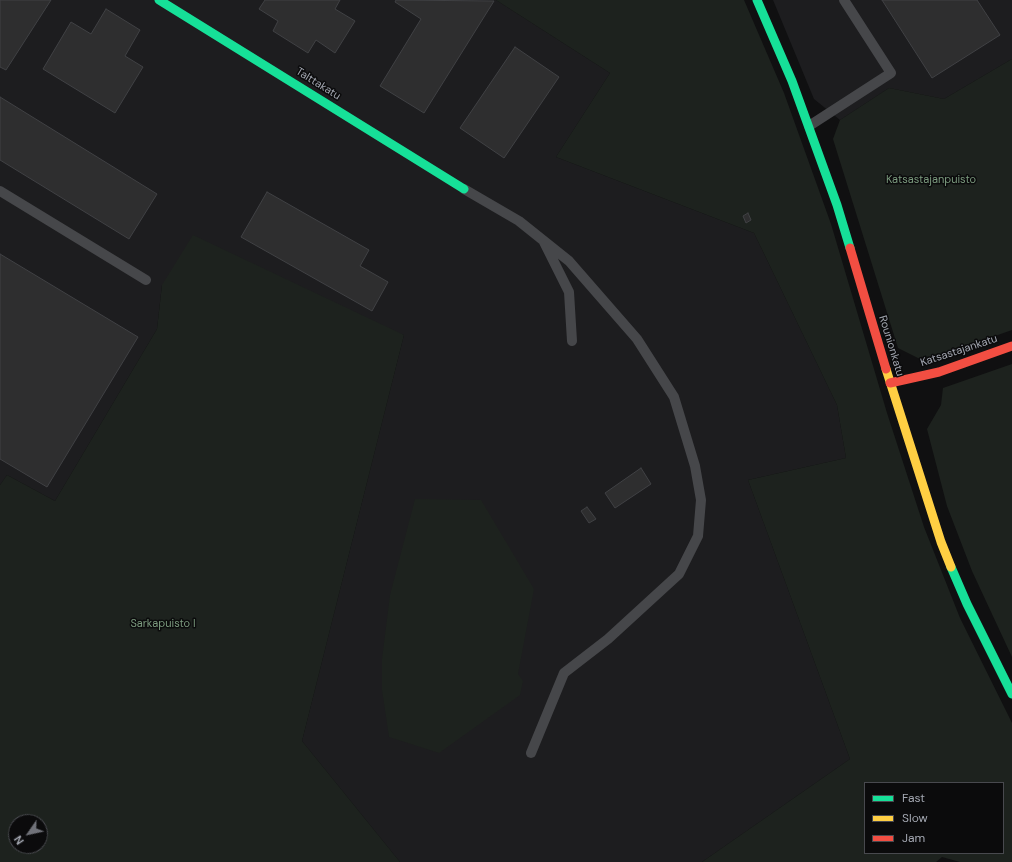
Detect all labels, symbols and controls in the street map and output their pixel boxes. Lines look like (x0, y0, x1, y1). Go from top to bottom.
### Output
street label: Talttakatu (293, 65, 343, 103)
park label: Katsastajanpuisto (886, 173, 976, 187)
street label: Rounionkatu (876, 314, 906, 378)
street label: Katsastajankatu (919, 332, 999, 370)
park label: Sarkapuisto I (130, 617, 196, 631)
legend (864, 782, 1004, 854)
text: Fast (902, 790, 925, 806)
text: Slow (902, 810, 928, 826)
north arrow (8, 814, 48, 854)
text: Jam (902, 830, 925, 846)
text: N (11, 833, 27, 847)

